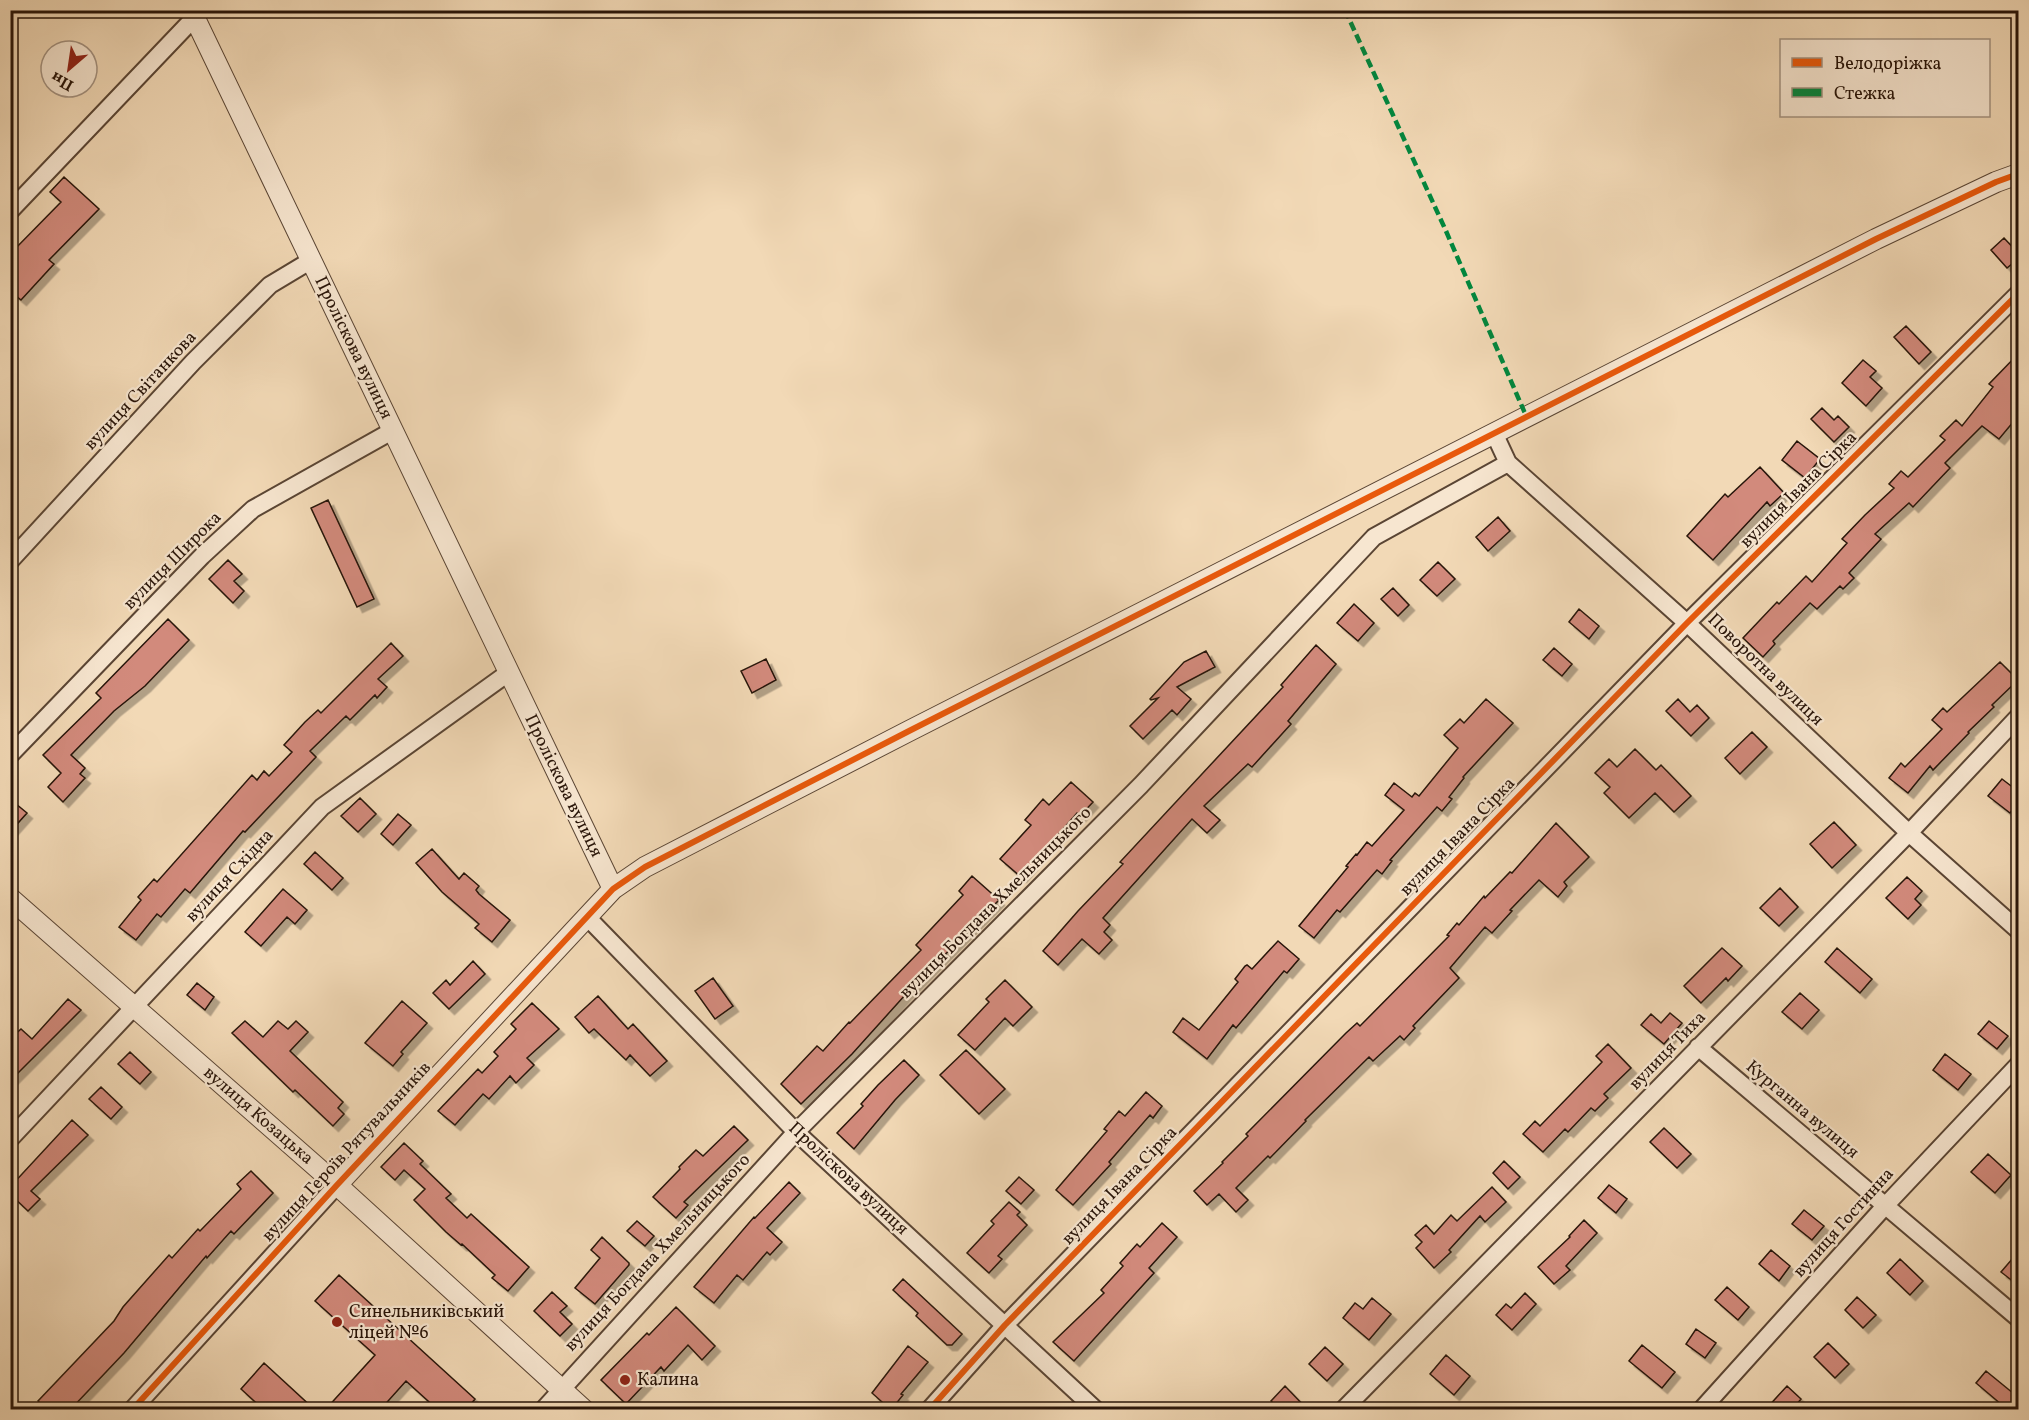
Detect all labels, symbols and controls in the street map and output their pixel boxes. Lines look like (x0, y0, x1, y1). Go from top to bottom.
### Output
north arrow (39, 39, 99, 99)
legend (1780, 39, 1990, 117)
text: Велодоріжка (1834, 52, 1942, 77)
text: Пн (47, 65, 78, 96)
text: Стежка (1834, 82, 1896, 107)
street label: Проліскова вулиця (308, 272, 398, 424)
street label: вулиця Світанкова (79, 326, 203, 456)
street label: вулиця Івана Сірка (1735, 426, 1863, 554)
street label: вулиця Широка (118, 506, 228, 616)
street label: Поворотна вулиця (1701, 608, 1829, 732)
street label: Проліскова вулиця (518, 710, 608, 862)
street label: вулиця Івана Сірка (1395, 772, 1521, 902)
street label: вулиця Богдана Хмельницького (894, 801, 1098, 1005)
street label: вулиця Східна (180, 824, 280, 928)
street label: вулиця Тиха (1624, 1006, 1712, 1096)
street label: Курганна вулиця (1740, 1055, 1864, 1165)
street label: вулиця Героїв Рятувальників (257, 1056, 437, 1248)
street label: вулиця Козацька (197, 1061, 319, 1171)
street label: Проліскова вулиця (782, 1117, 914, 1241)
street label: вулиця Івана Сірка (1057, 1121, 1183, 1251)
street label: вулиця Богдана Хмельницького (559, 1148, 757, 1358)
street label: вулиця Гостинна (1788, 1163, 1900, 1283)
place label: Синельниківський ліцей №6 (349, 1300, 504, 1346)
marker: Синельниківський ліцей №6 (330, 1315, 344, 1329)
place label: Калина (637, 1368, 699, 1393)
marker: Калина (618, 1373, 632, 1387)

